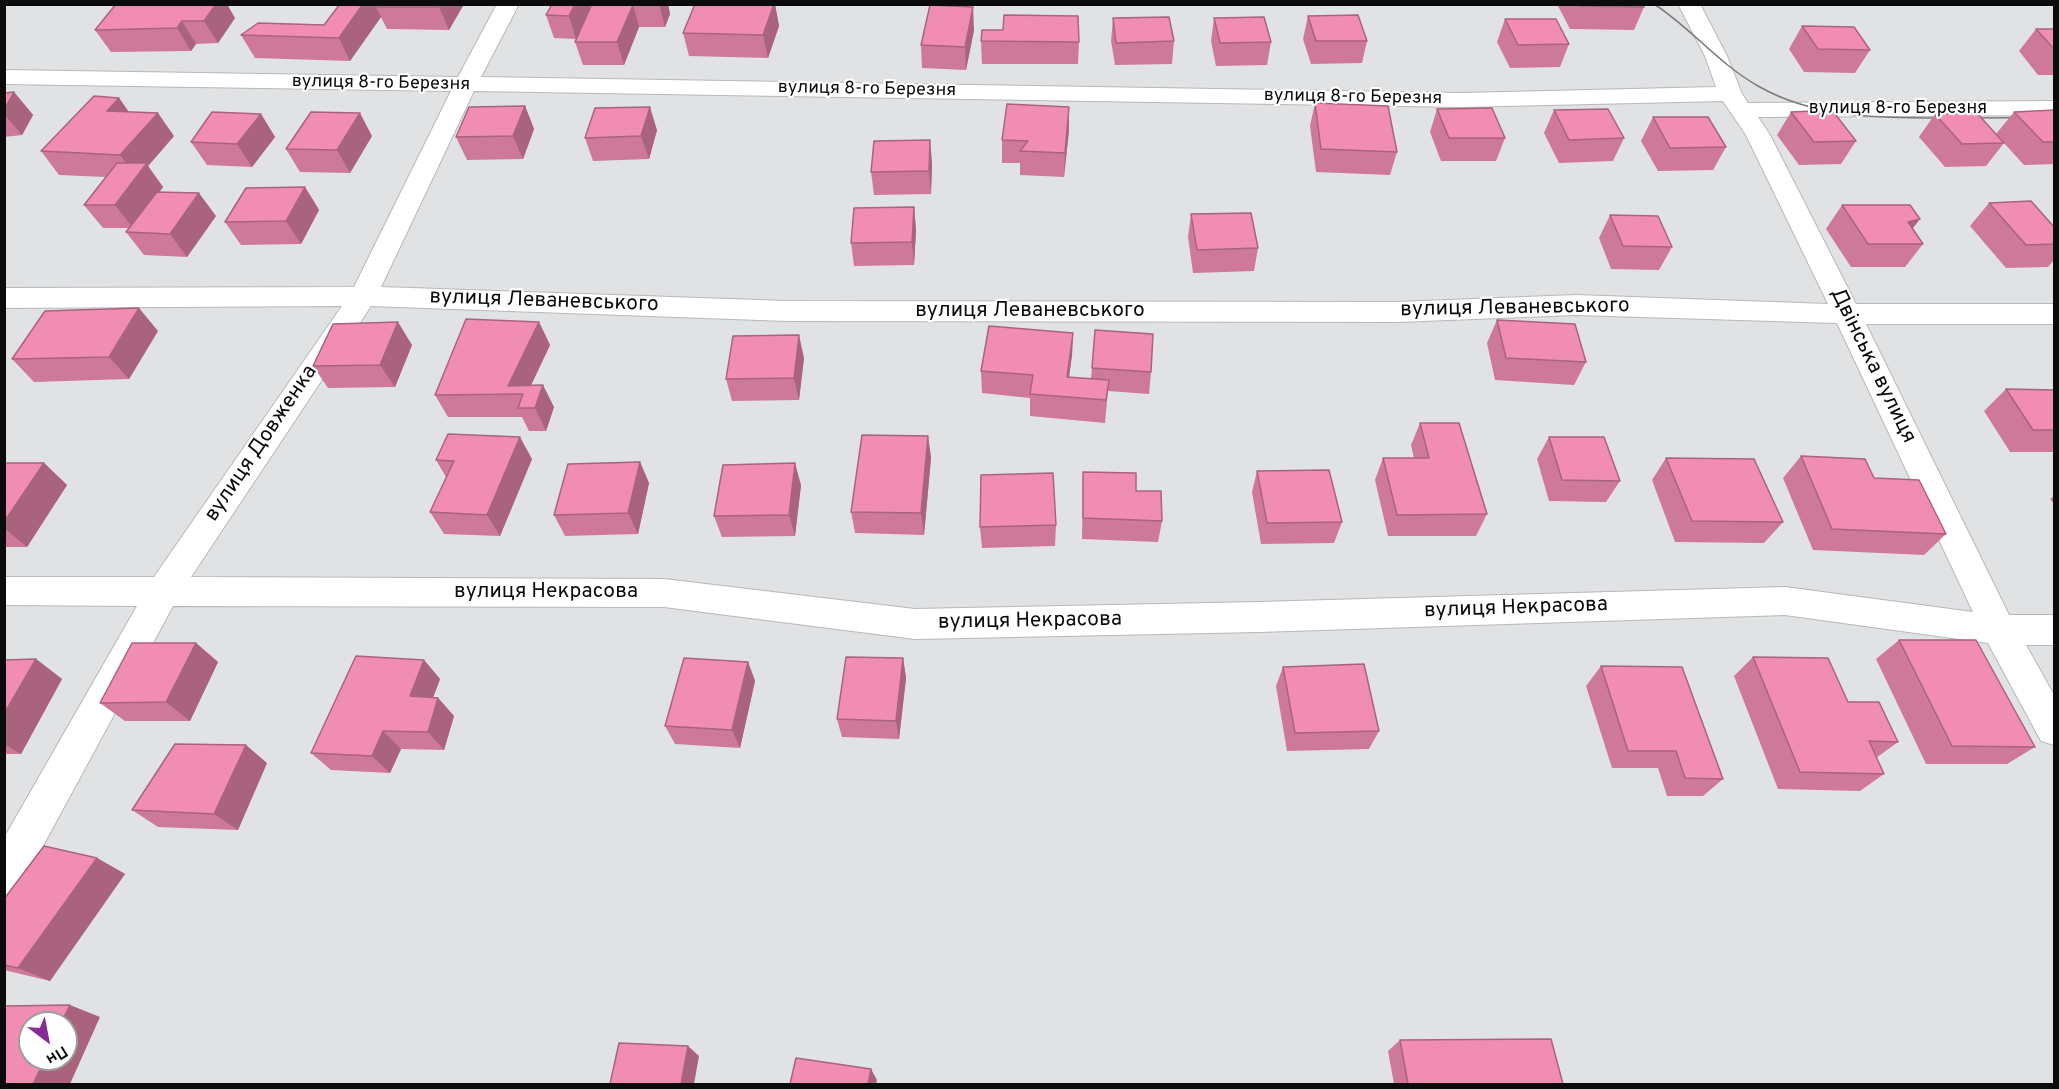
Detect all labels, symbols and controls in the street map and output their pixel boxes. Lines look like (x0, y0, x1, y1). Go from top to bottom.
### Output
street label: вулиця 8-го Березня (292, 72, 470, 96)
street label: вулиця 8-го Березня (778, 78, 956, 102)
street label: вулиця 8-го Березня (1264, 86, 1442, 110)
street label: вулиця 8-го Березня (1809, 98, 1987, 120)
street label: Двінська вулиця (1824, 284, 1920, 448)
street label: вулиця Леваневського (429, 285, 659, 319)
street label: вулиця Леваневського (1400, 294, 1630, 324)
street label: вулиця Леваневського (915, 299, 1145, 325)
street label: вулиця Довженка (200, 361, 324, 527)
street label: вулиця Некрасова (454, 580, 638, 606)
street label: вулиця Некрасова (1424, 593, 1608, 625)
street label: вулиця Некрасова (938, 608, 1122, 636)
north arrow (18, 1011, 78, 1071)
text: Пн (42, 1040, 71, 1069)

